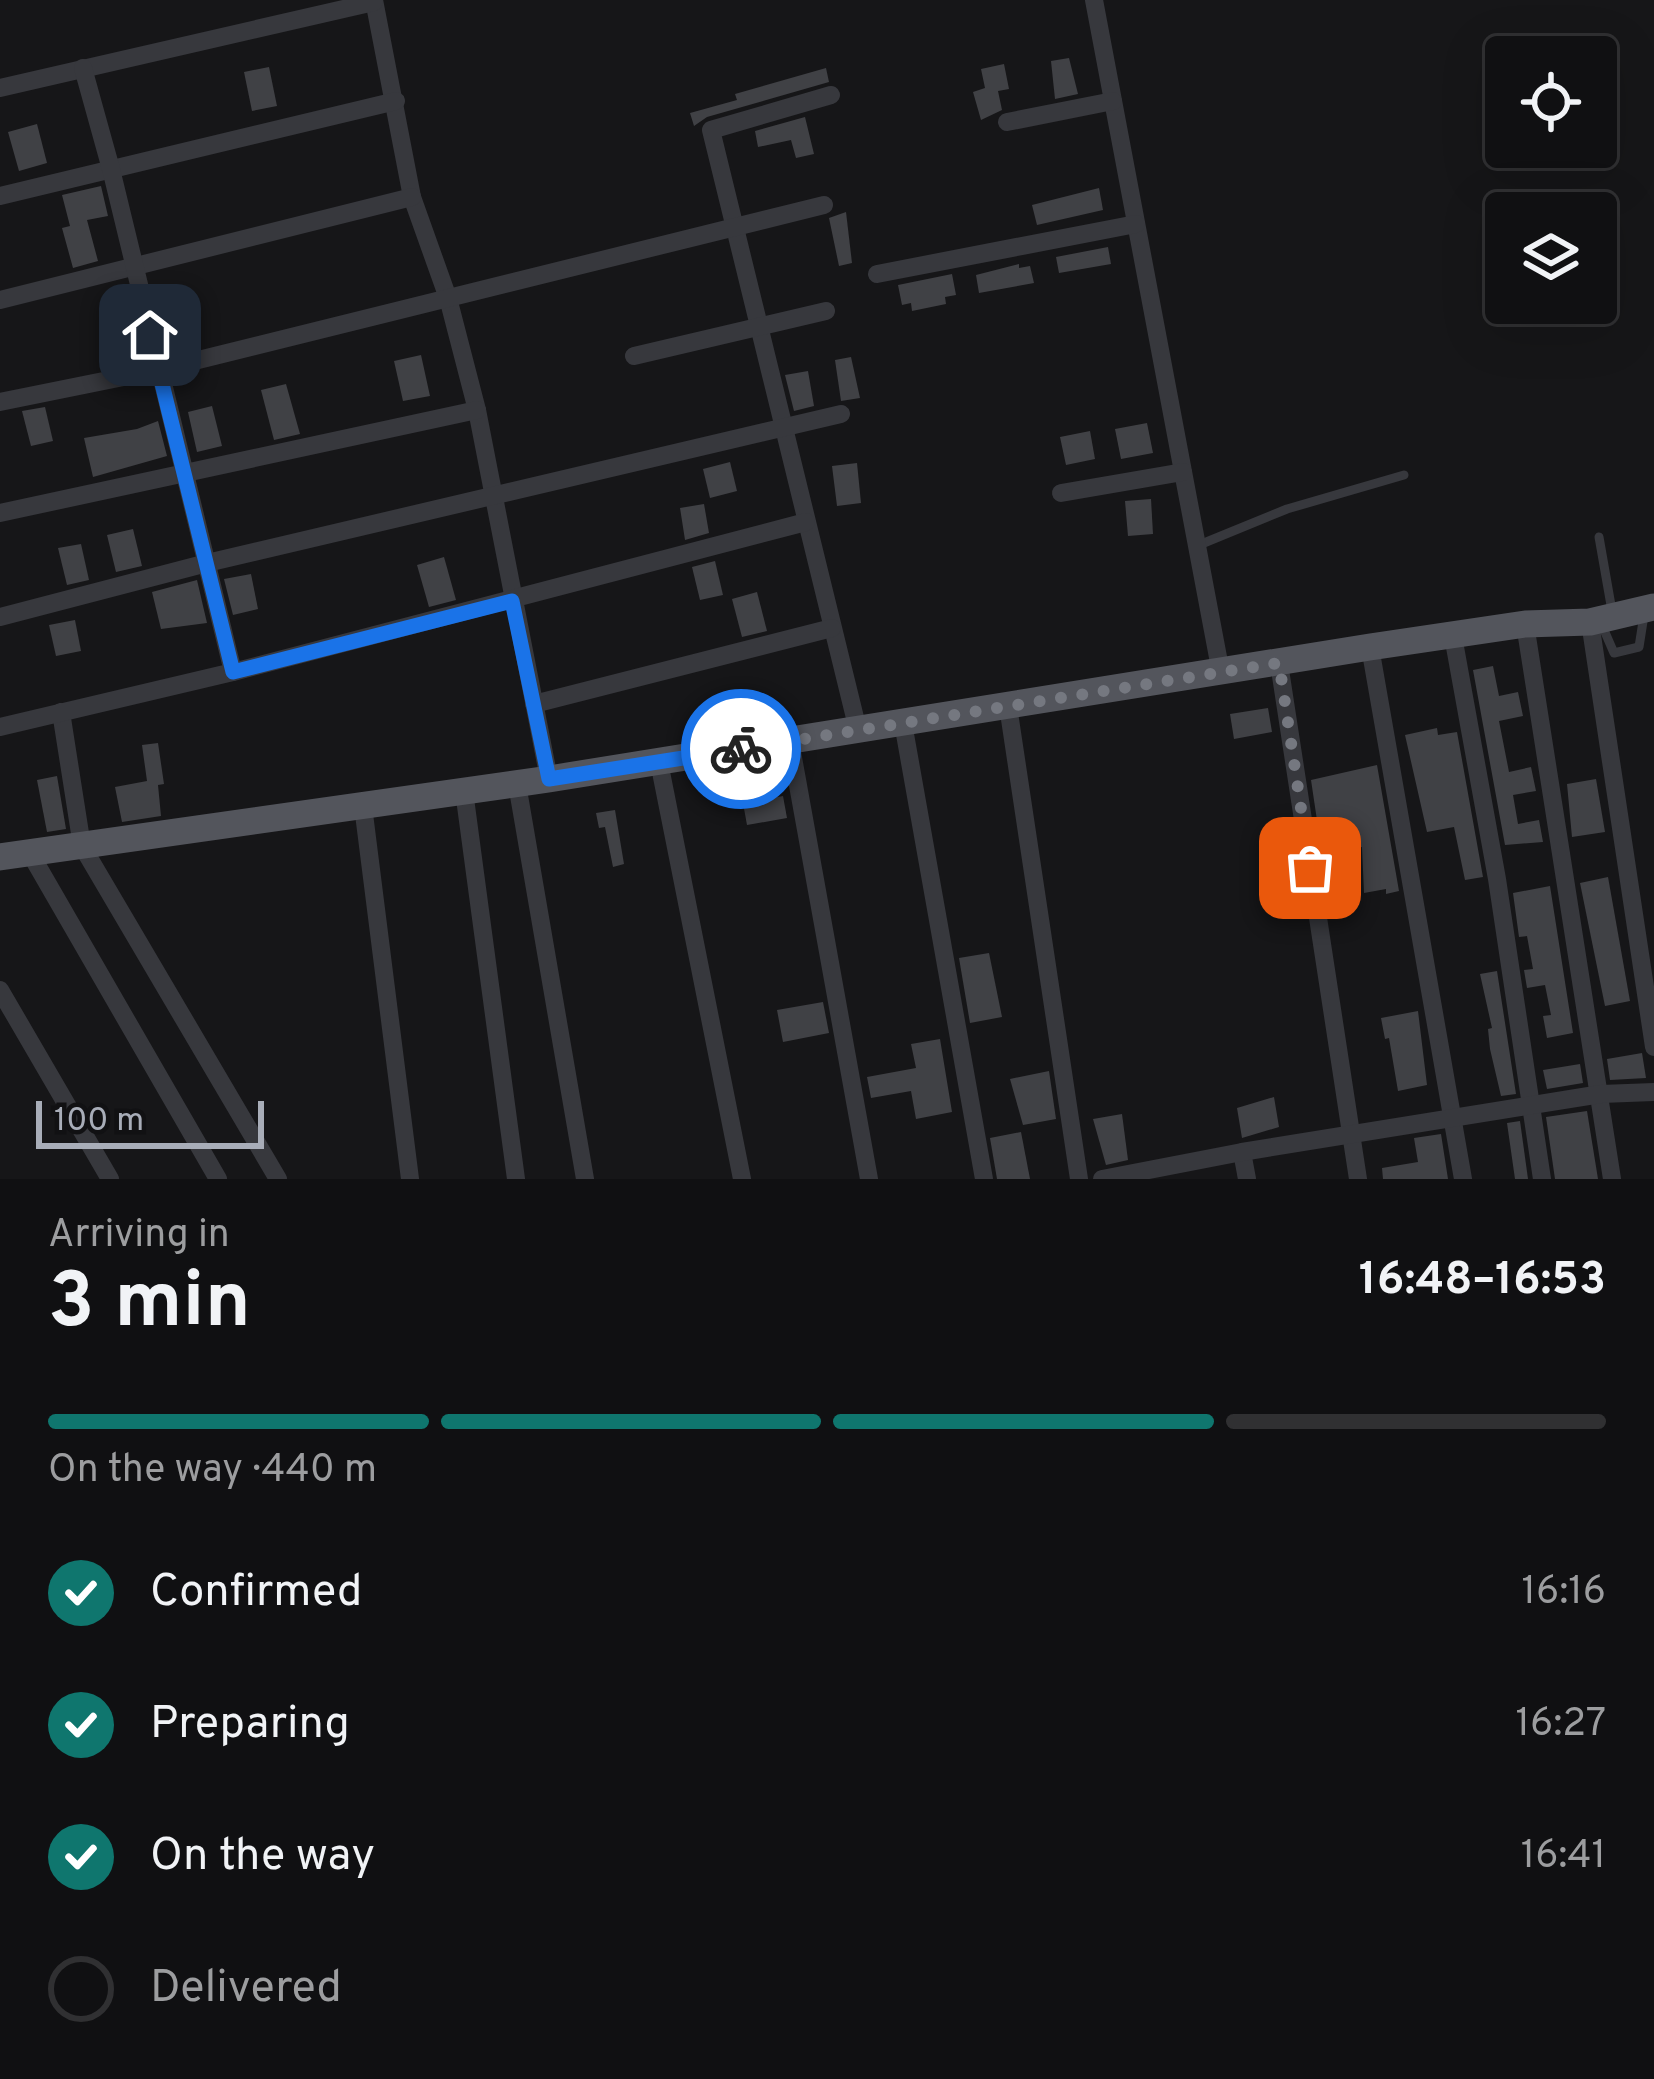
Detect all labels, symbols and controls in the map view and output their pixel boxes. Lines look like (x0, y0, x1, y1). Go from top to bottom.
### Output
map controls (1485, 36, 1617, 324)
button: locate (1485, 36, 1617, 168)
button: layers (1485, 192, 1617, 324)
pin (99, 284, 201, 386)
icon: home (117, 302, 183, 368)
courier (681, 689, 801, 809)
icon: bike (708, 716, 774, 782)
pin (1259, 817, 1361, 919)
icon: bag (1277, 835, 1343, 901)
scale bar (36, 1095, 264, 1148)
text: 100 m (54, 1101, 144, 1143)
text: Arriving in (48, 1212, 230, 1261)
text: 16:48–16:53 (1359, 1253, 1606, 1310)
text: 3 min (48, 1256, 251, 1355)
text: On the way · 440 m (48, 1447, 377, 1496)
icon: check (48, 1560, 114, 1626)
text: Confirmed (150, 1565, 362, 1622)
text: 16:16 (1522, 1569, 1606, 1618)
icon: check (48, 1692, 114, 1758)
text: Preparing (150, 1697, 350, 1754)
text: 16:27 (1516, 1701, 1606, 1750)
icon: check (48, 1824, 114, 1890)
text: On the way (150, 1829, 375, 1886)
text: 16:41 (1521, 1833, 1606, 1882)
text: Delivered (150, 1961, 342, 2018)

